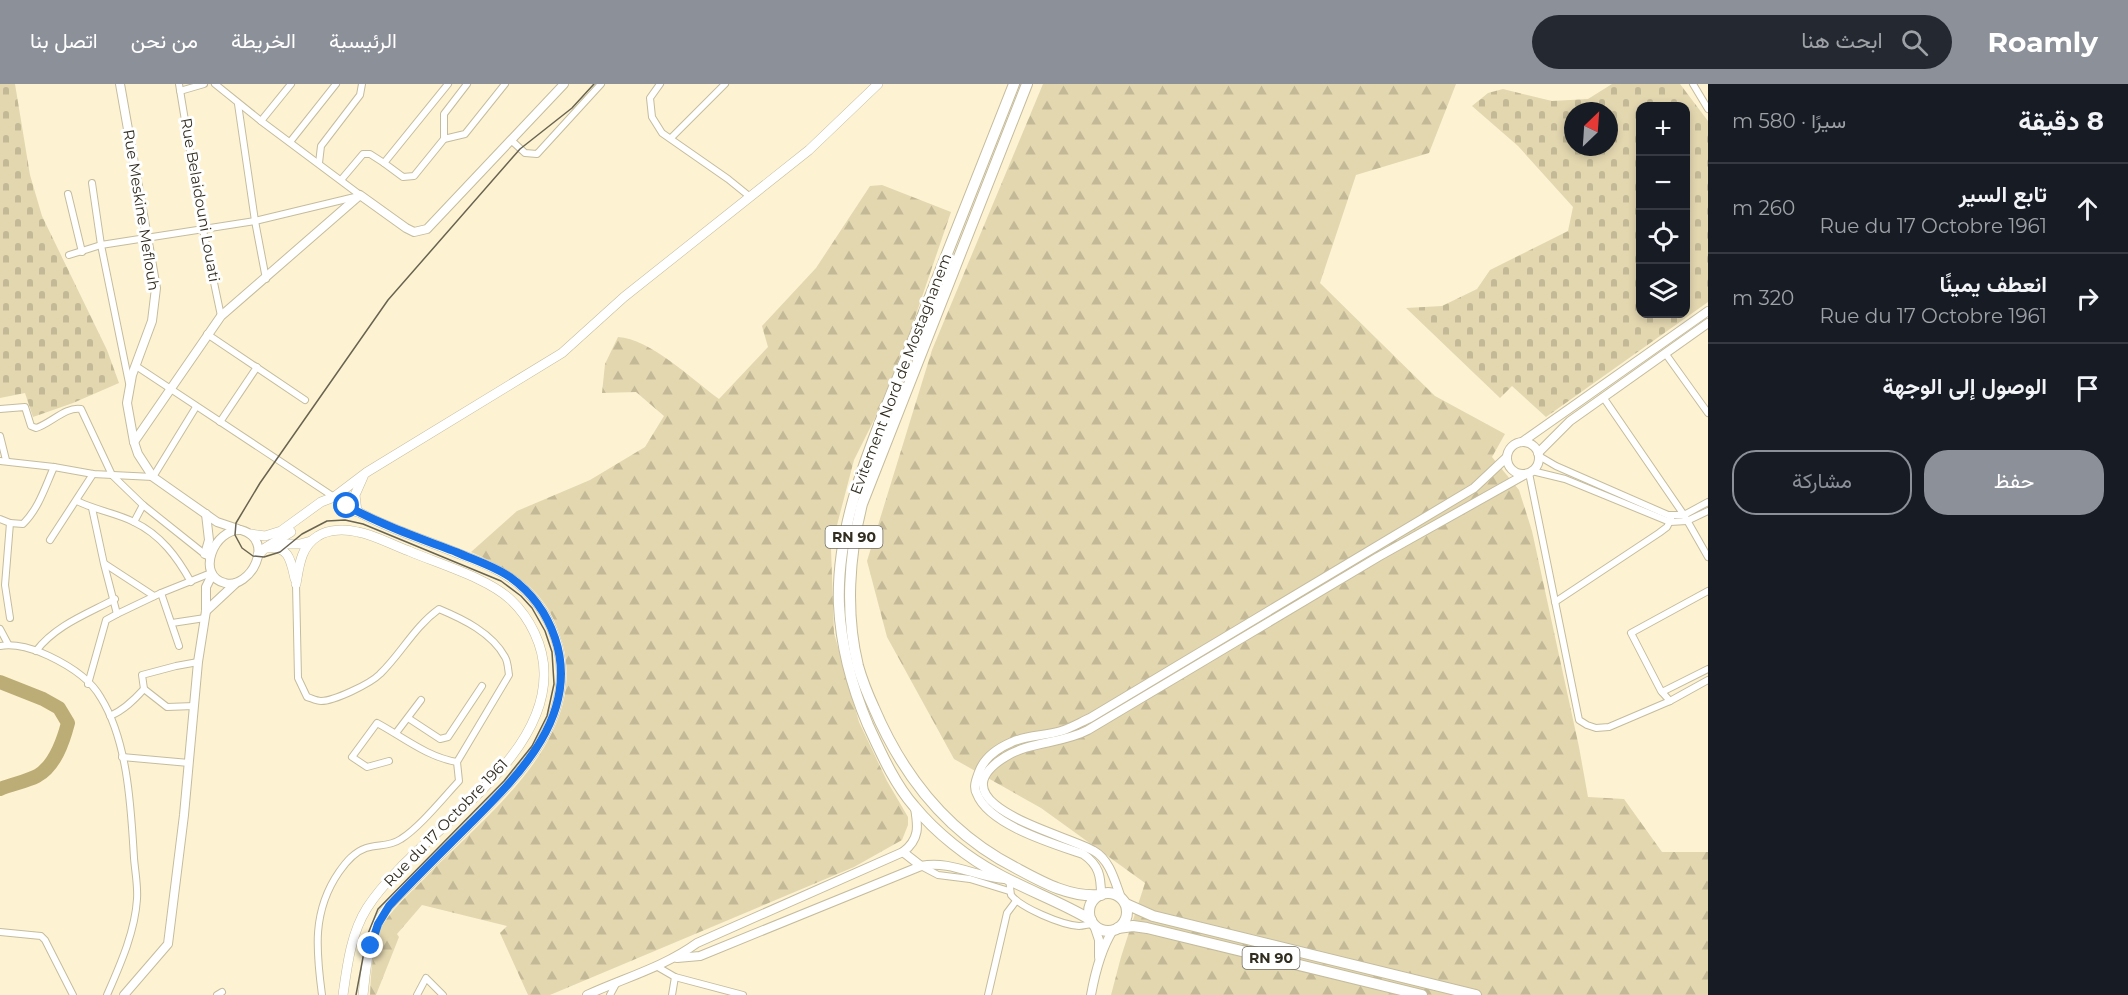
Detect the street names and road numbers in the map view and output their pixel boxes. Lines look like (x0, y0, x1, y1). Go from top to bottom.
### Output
street label: Rue Belaidouni Louati (177, 116, 224, 283)
street label: Rue Meskine Meflouh (119, 128, 164, 292)
street label: Evitement Nord de Mostaghanem (846, 251, 955, 497)
road number: RN 90 (826, 526, 882, 548)
street label: Rue du 17 Octobre 1961 (380, 755, 512, 891)
road number: RN 90 (1242, 947, 1300, 969)

